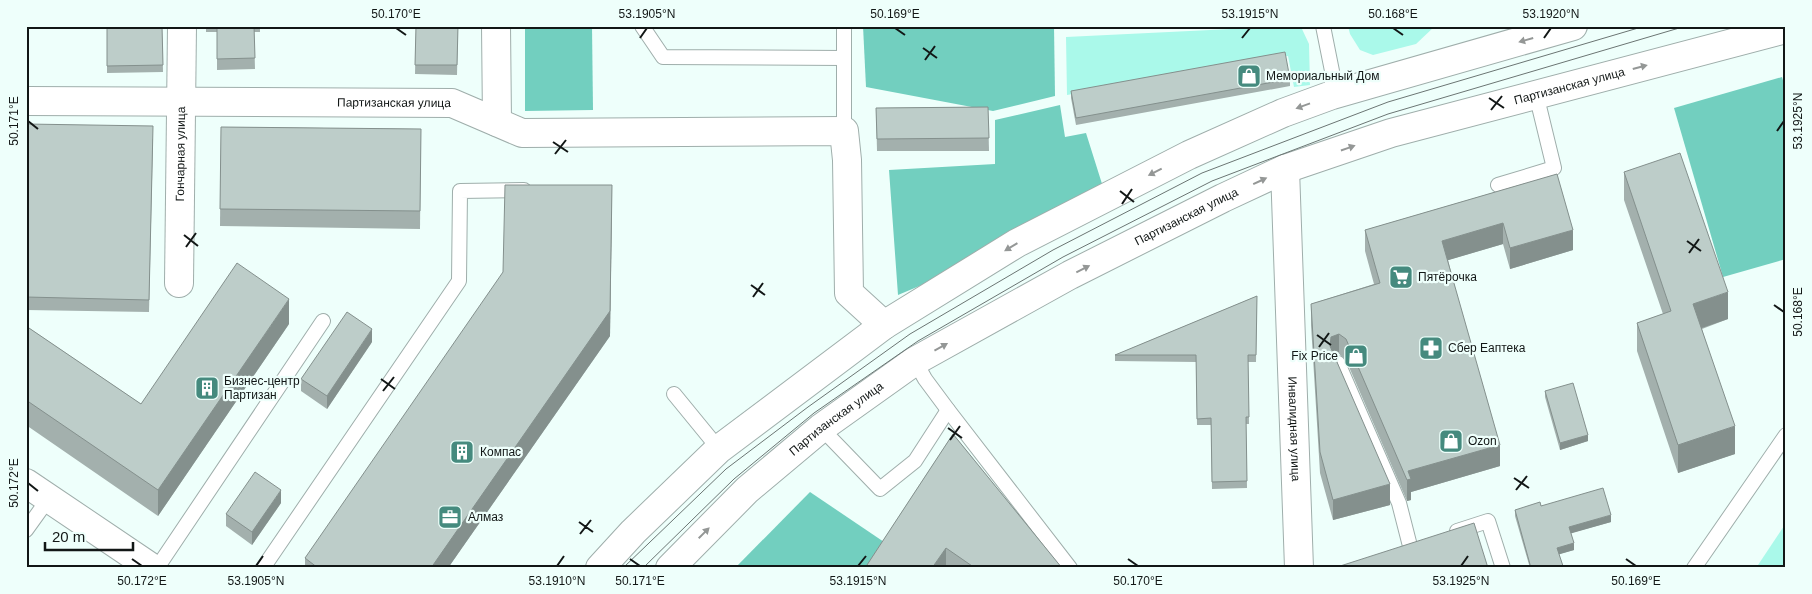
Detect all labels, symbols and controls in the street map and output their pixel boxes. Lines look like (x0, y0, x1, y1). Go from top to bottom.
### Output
text: 50.170°E (371, 7, 421, 21)
text: 53.1905°N (619, 7, 675, 21)
text: 50.169°E (870, 7, 920, 21)
text: 53.1915°N (1222, 7, 1278, 21)
text: 50.168°E (1368, 7, 1418, 21)
text: 53.1920°N (1523, 7, 1579, 21)
one-way arrow (1519, 36, 1534, 44)
shop icon: Мемориальный Дом (1236, 63, 1262, 89)
one-way arrow (1632, 63, 1647, 71)
street label: Партизанская улица (1513, 65, 1627, 107)
place label: Мемориальный Дом (1266, 69, 1380, 83)
text: 53.1925°N (1791, 93, 1805, 149)
street label: Партизанская улица (337, 95, 451, 110)
text: 50.171°E (7, 96, 21, 146)
one-way arrow (1296, 103, 1311, 110)
street label: Гончарная улица (173, 106, 188, 202)
one-way arrow (1341, 143, 1356, 151)
one-way arrow (1148, 168, 1162, 176)
one-way arrow (1253, 177, 1267, 185)
street label: Партизанская улица (1132, 185, 1241, 248)
one-way arrow (1004, 242, 1017, 251)
supermarket icon: Пятёрочка (1388, 264, 1414, 290)
one-way arrow (1076, 265, 1091, 273)
place label: Пятёрочка (1418, 270, 1477, 284)
text: 50.168°E (1791, 287, 1805, 337)
pharmacy icon: Сбер Еаптека (1418, 335, 1444, 361)
place label: Сбер Еаптека (1448, 341, 1526, 355)
one-way arrow (934, 343, 948, 351)
shop icon: Fix Price (1343, 343, 1369, 369)
place label: Fix Price (1291, 349, 1338, 363)
place label: Бизнес-центр Партизан (224, 374, 300, 402)
building icon: Бизнес-центр Партизан (194, 375, 220, 401)
street label: Инвалидная улица (1285, 376, 1303, 482)
street label: Партизанская улица (787, 379, 886, 458)
shop icon: Ozon (1438, 428, 1464, 454)
place label: Ozon (1468, 434, 1497, 448)
building icon: Компас (449, 439, 475, 465)
place label: Компас (480, 445, 521, 459)
text: 50.172°E (7, 458, 21, 508)
office icon: Алмаз (437, 504, 463, 530)
place label: Алмаз (468, 510, 504, 524)
scale bar (45, 519, 132, 551)
one-way arrow (698, 527, 710, 539)
text: 20 m (52, 528, 85, 545)
text: 50.172°E (117, 574, 167, 588)
text: 53.1905°N (228, 574, 284, 588)
text: 53.1910°N (529, 574, 585, 588)
text: 50.171°E (615, 574, 665, 588)
text: 53.1915°N (830, 574, 886, 588)
text: 50.170°E (1113, 574, 1163, 588)
text: 53.1925°N (1433, 574, 1489, 588)
text: 50.169°E (1611, 574, 1661, 588)

